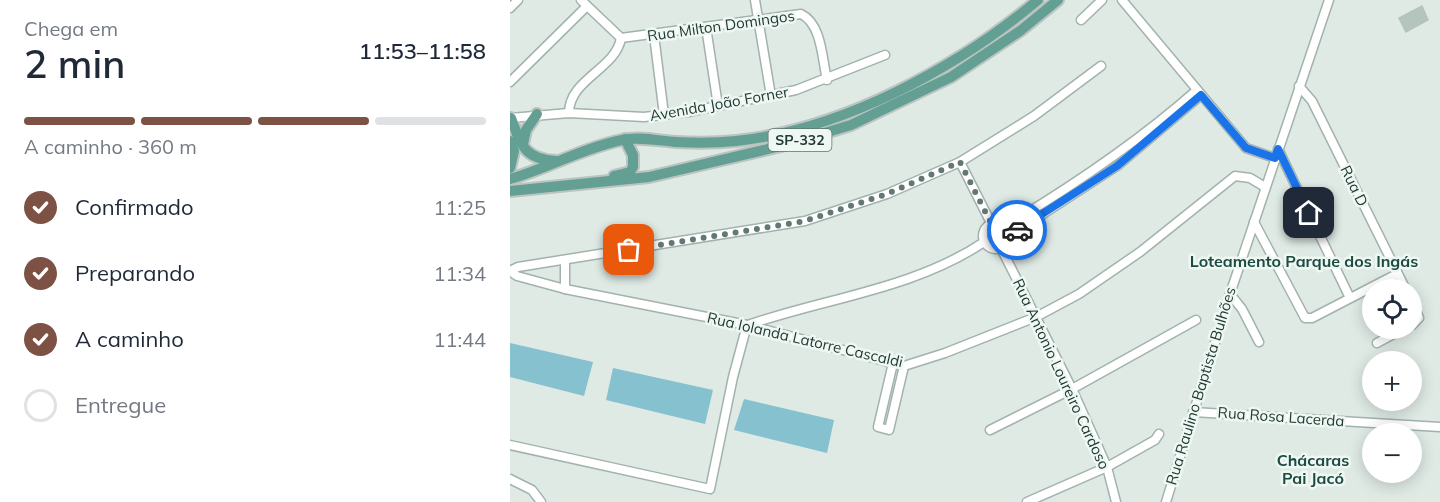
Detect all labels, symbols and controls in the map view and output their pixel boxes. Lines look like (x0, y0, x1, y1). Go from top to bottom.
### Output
street label: Rua Milton Domingos (646, 6, 796, 45)
text: Chega em (24, 16, 118, 41)
text: 11:53–11:58 (359, 37, 486, 65)
text: 2 min (24, 39, 125, 88)
street label: Avenida João Forner (648, 82, 790, 125)
road number: SP-332 (768, 129, 832, 151)
text: A caminho · 360 m (24, 134, 197, 159)
street label: Rua D (1336, 162, 1372, 209)
pin (1283, 187, 1334, 238)
icon: check (24, 191, 57, 224)
text: Confirmado (75, 193, 194, 221)
text: 11:25 (433, 195, 486, 220)
icon: home (1292, 196, 1325, 229)
courier (987, 200, 1047, 260)
icon: car (1001, 214, 1034, 247)
pin (603, 224, 654, 275)
icon: bag (612, 233, 645, 266)
district label: Loteamento Parque dos Ingás (1190, 251, 1418, 271)
icon: check (24, 257, 57, 290)
text: Preparando (75, 259, 195, 287)
text: 11:34 (433, 261, 486, 286)
street label: Rua Antonio Loureiro Cardoso (1009, 275, 1114, 472)
map controls (1362, 279, 1422, 483)
button: locate (1362, 279, 1422, 339)
street label: Rua Raulino Baptista Bulhões (1161, 284, 1240, 487)
street label: Rua Iolanda Latorre Cascaldi (705, 308, 905, 371)
icon: check (24, 323, 57, 356)
text: A caminho (75, 325, 184, 353)
text: 11:44 (433, 327, 486, 352)
button: + (1362, 351, 1422, 411)
text: Entregue (75, 391, 166, 419)
street label: Rua Rosa Lacerda (1217, 403, 1345, 430)
button: − (1362, 423, 1422, 483)
district label: Chácaras Pai Jacó (1277, 450, 1349, 488)

